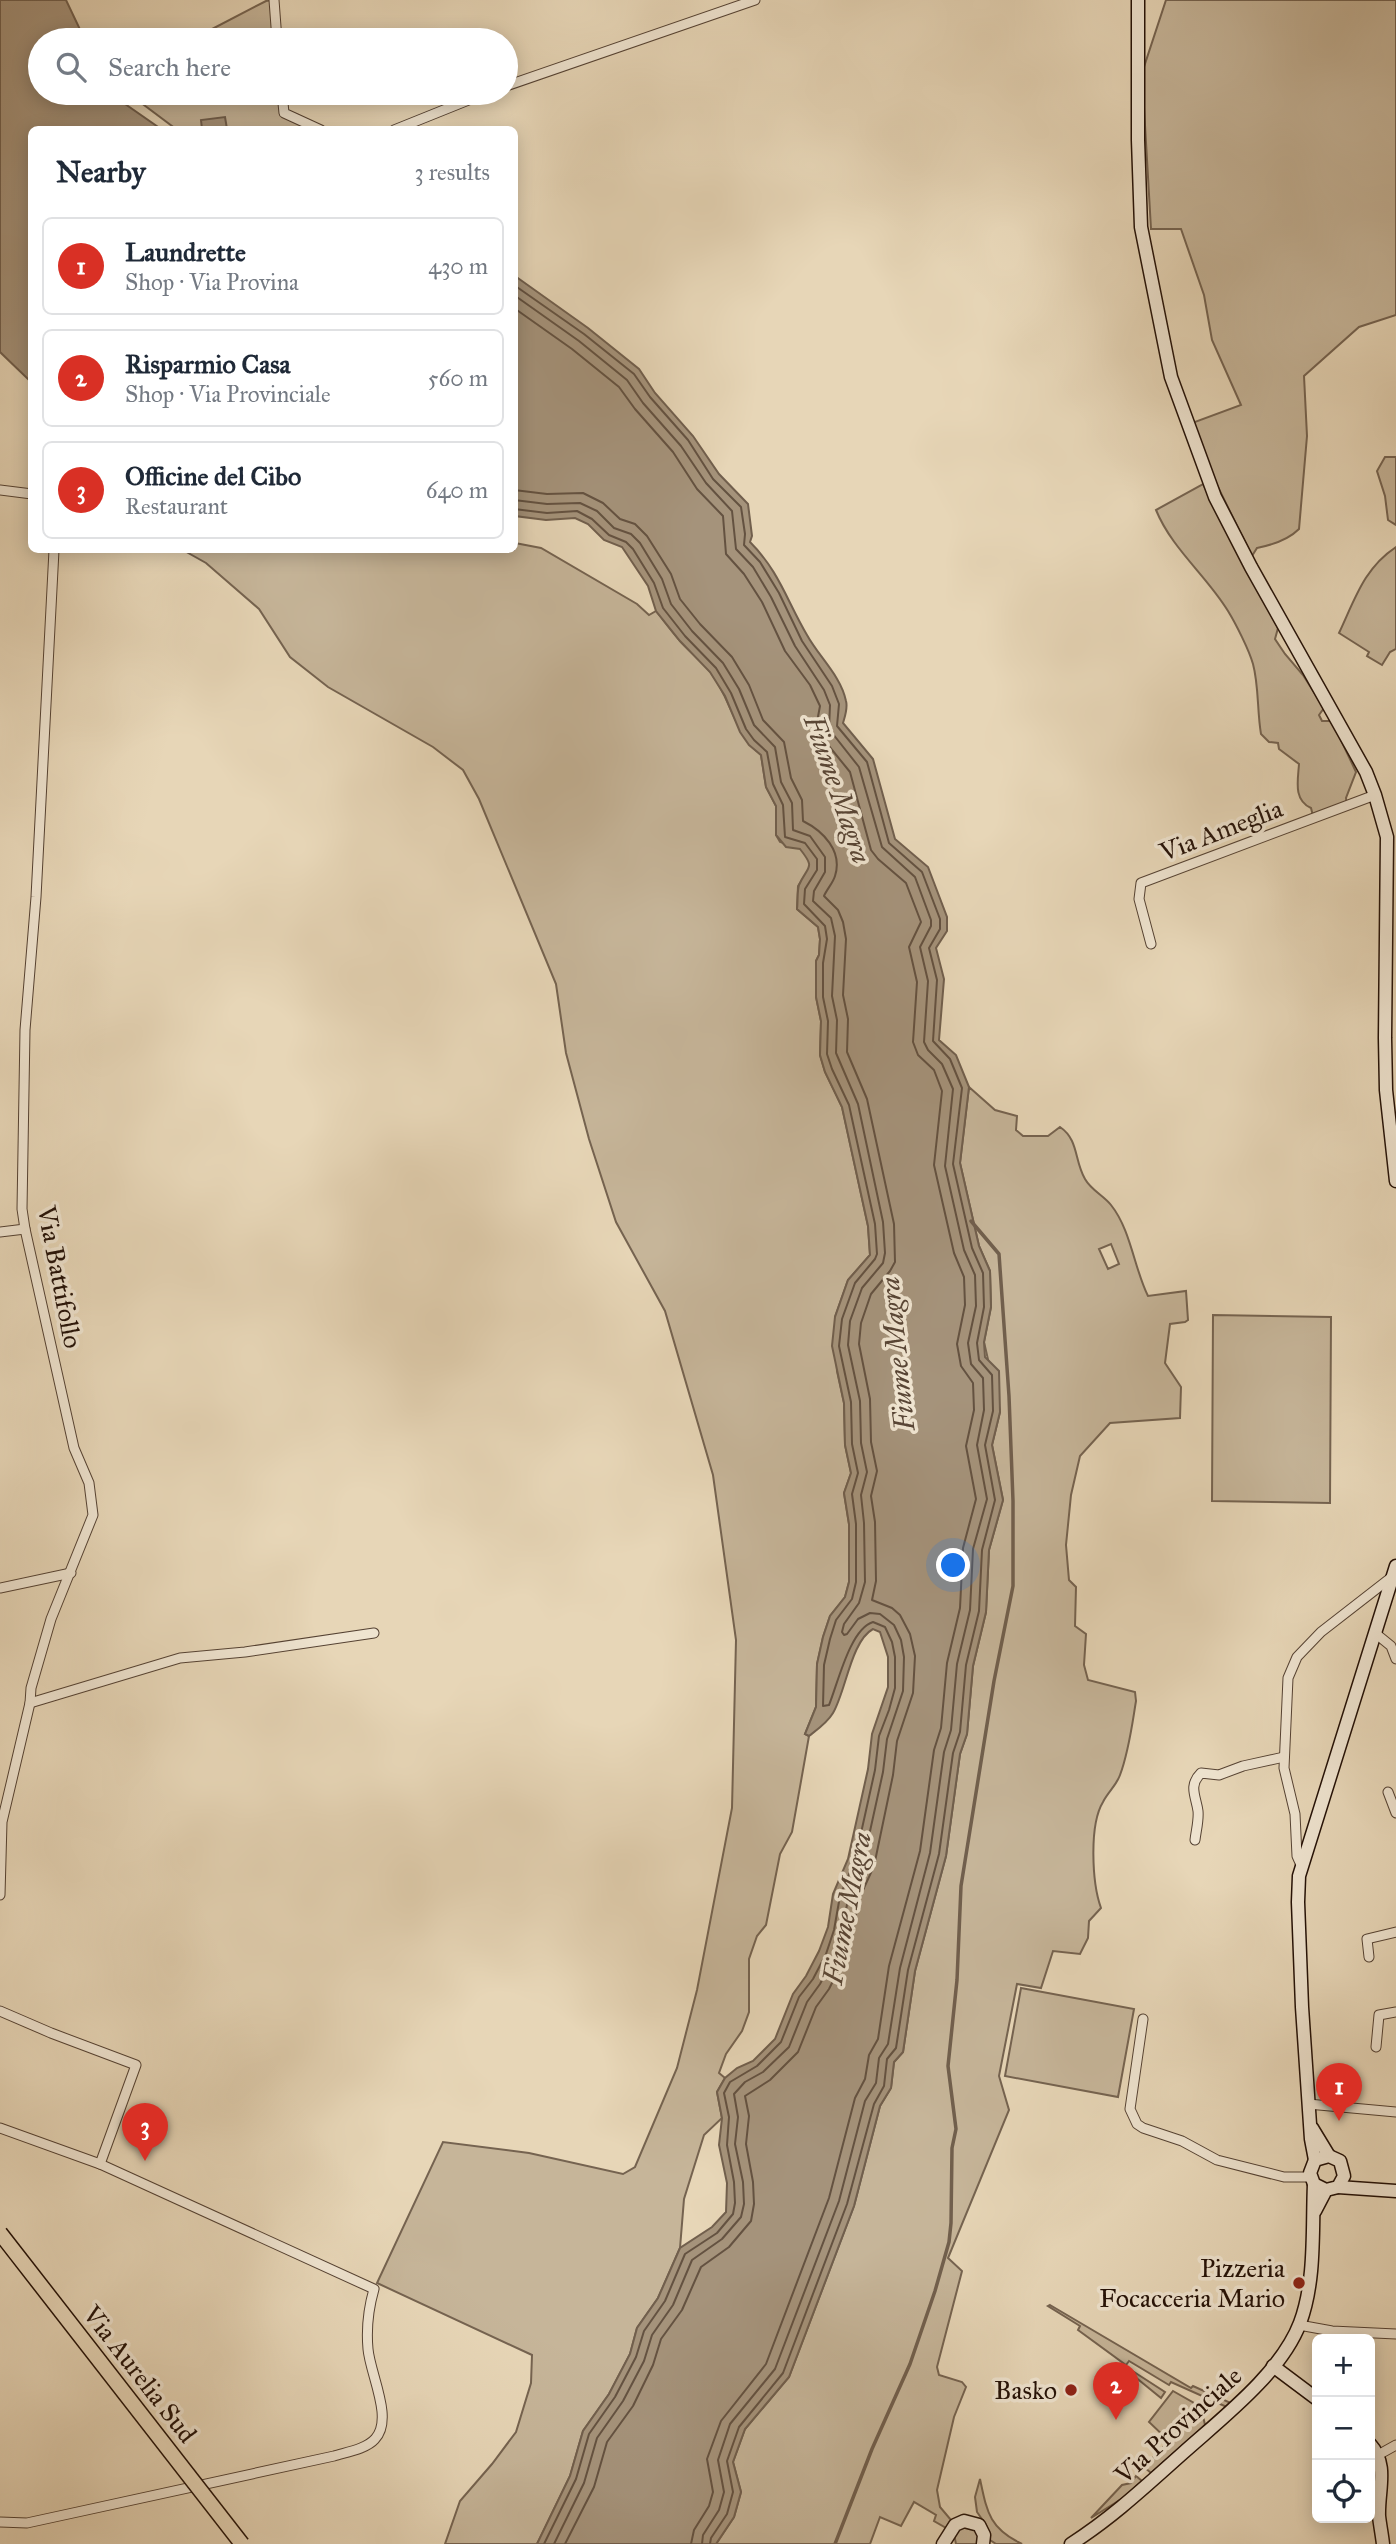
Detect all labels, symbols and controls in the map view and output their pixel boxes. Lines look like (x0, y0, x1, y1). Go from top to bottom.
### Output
search box (28, 28, 518, 105)
icon: search (52, 48, 90, 86)
text: Search here (108, 51, 231, 83)
text: Nearby (56, 154, 146, 190)
text: 3 results (414, 158, 490, 186)
text: Laundrette (125, 236, 246, 268)
text: 1 (76, 252, 86, 280)
text: 430 m (428, 252, 488, 280)
text: Shop · Via Provina (125, 268, 299, 296)
text: Risparmio Casa (125, 348, 291, 380)
text: 2 (75, 364, 87, 392)
text: 560 m (428, 364, 488, 392)
text: Shop · Via Provinciale (125, 380, 331, 408)
text: Officine del Cibo (125, 460, 301, 492)
text: 3 (76, 476, 86, 504)
text: 640 m (426, 476, 488, 504)
text: Restaurant (125, 492, 228, 520)
water label: Fiume Magra (796, 709, 880, 868)
street label: Via Ameglia (1154, 792, 1287, 868)
street label: Via Battifollo (30, 1202, 89, 1351)
water label: Fiume Magra (872, 1275, 923, 1434)
your location (936, 1548, 970, 1582)
water label: Fiume Magra (815, 1829, 879, 1988)
pin: 1 (1316, 2063, 1362, 2121)
pin: 3 (122, 2103, 168, 2161)
place label: Pizzeria Focacceria Mario (1099, 2252, 1285, 2314)
marker: Pizzeria Focacceria Mario (1291, 2275, 1307, 2291)
street label: Via Aurelia Sud (76, 2298, 204, 2449)
map controls (1312, 2334, 1375, 2523)
button: + (1312, 2334, 1375, 2397)
street label: Via Provinciale (1107, 2360, 1248, 2491)
pin: 2 (1093, 2362, 1139, 2420)
place label: Basko (994, 2374, 1057, 2406)
marker: Basko (1063, 2382, 1079, 2398)
button: − (1312, 2397, 1375, 2460)
button: locate (1312, 2460, 1375, 2523)

